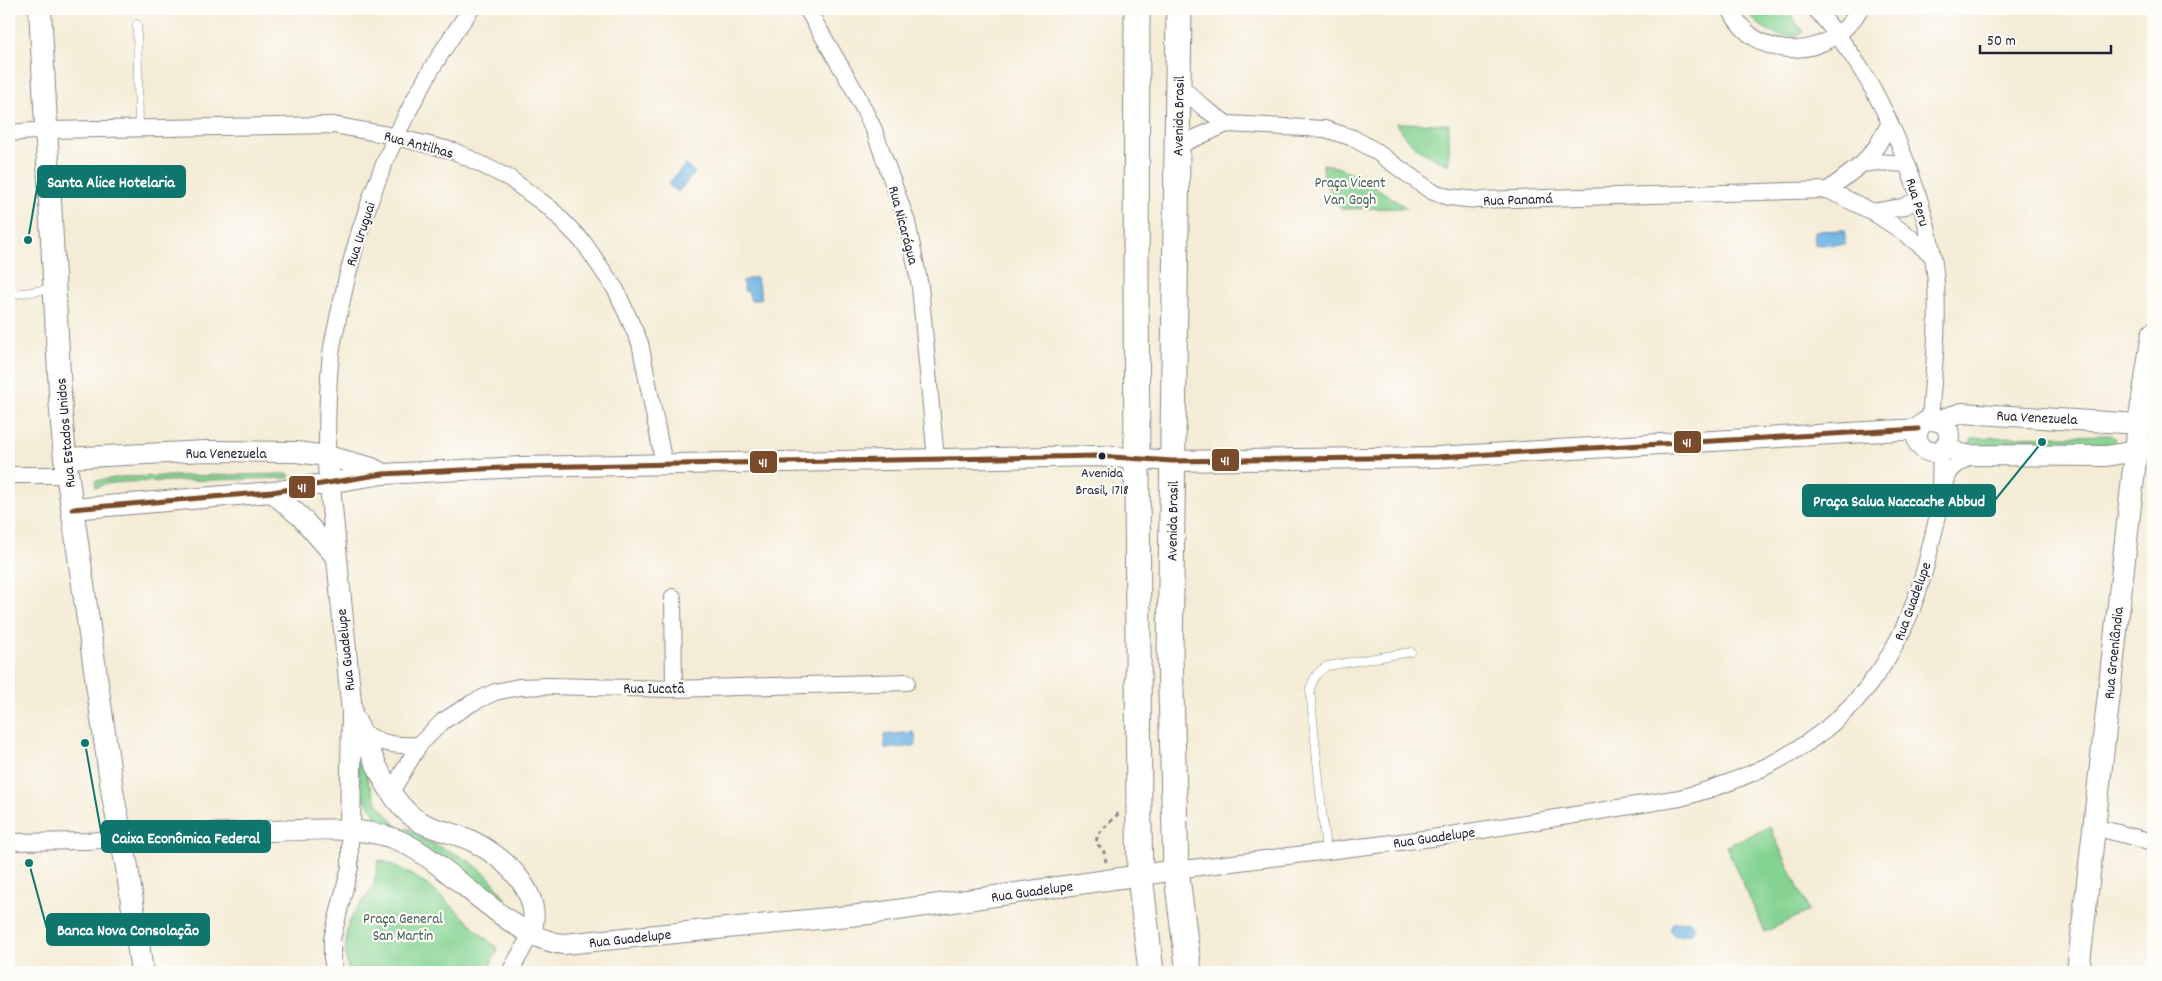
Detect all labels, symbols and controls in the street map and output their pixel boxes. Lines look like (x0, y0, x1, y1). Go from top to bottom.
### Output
scale bar (1980, 22, 2111, 54)
text: 50 m (1987, 31, 2016, 53)
street label: Avenida Brasil (1168, 75, 1192, 157)
street label: Rua Antilhas (381, 126, 456, 166)
callout: Santa Alice Hotelaria (38, 166, 185, 197)
text: Santa Alice Hotelaria (47, 172, 176, 195)
park label: Praça Vicent Van Gogh (1315, 173, 1386, 212)
street label: Rua Peru (1898, 176, 1934, 230)
street label: Rua Nicarágua (881, 184, 923, 268)
street label: Rua Panamá (1483, 189, 1554, 213)
street label: Rua Uruguai (341, 199, 383, 270)
street label: Rua Estados Unidos (51, 377, 83, 489)
street label: Rua Venezuela (1996, 406, 2079, 432)
line badge: 41 (1673, 430, 1702, 454)
text: 41 (1683, 434, 1691, 454)
street label: Rua Venezuela (186, 444, 267, 466)
line badge: 41 (1211, 448, 1240, 472)
line badge: 41 (749, 450, 778, 474)
marker: Avenida Brasil, 1718 (1097, 451, 1107, 461)
text: 41 (1221, 452, 1229, 472)
text: 41 (759, 454, 767, 474)
place label: Avenida Brasil, 1718 (1075, 464, 1129, 501)
line badge: 41 (288, 475, 316, 499)
text: 41 (298, 479, 306, 499)
street label: Avenida Brasil (1162, 480, 1186, 562)
callout: Praça Salua Naccache Abbud (1803, 485, 1995, 516)
text: Praça Salua Naccache Abbud (1813, 491, 1985, 514)
street label: Rua Guadelupe (1889, 559, 1938, 644)
street label: Rua Groenlândia (2099, 605, 2131, 700)
street label: Rua Guadelupe (332, 607, 362, 692)
street label: Rua Iucatã (623, 679, 685, 701)
callout: Caixa Econômica Federal (102, 821, 270, 852)
street label: Rua Guadelupe (1392, 822, 1477, 856)
text: Caixa Econômica Federal (112, 828, 260, 851)
street label: Rua Guadelupe (990, 876, 1075, 910)
park label: Praça General San Martin (363, 909, 443, 948)
callout: Banca Nova Consolação (47, 914, 209, 945)
text: Banca Nova Consolação (57, 920, 199, 943)
street label: Rua Guadelupe (588, 925, 673, 955)

